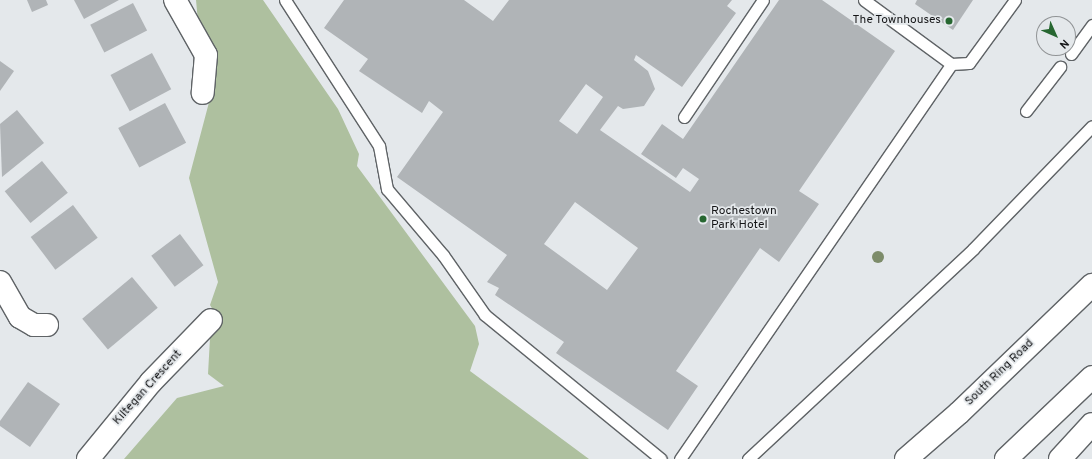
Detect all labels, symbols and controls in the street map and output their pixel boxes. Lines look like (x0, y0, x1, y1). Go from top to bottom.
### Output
place label: The Townhouses (852, 14, 941, 28)
marker: The Townhouses (944, 16, 954, 26)
north arrow (1036, 16, 1076, 56)
text: N (1056, 36, 1072, 52)
place label: Rochestown Park Hotel (711, 205, 777, 233)
marker: Rochestown Park Hotel (698, 214, 708, 224)
street label: South Ring Road (963, 337, 1037, 409)
street label: Kiltegan Crescent (111, 348, 185, 428)

